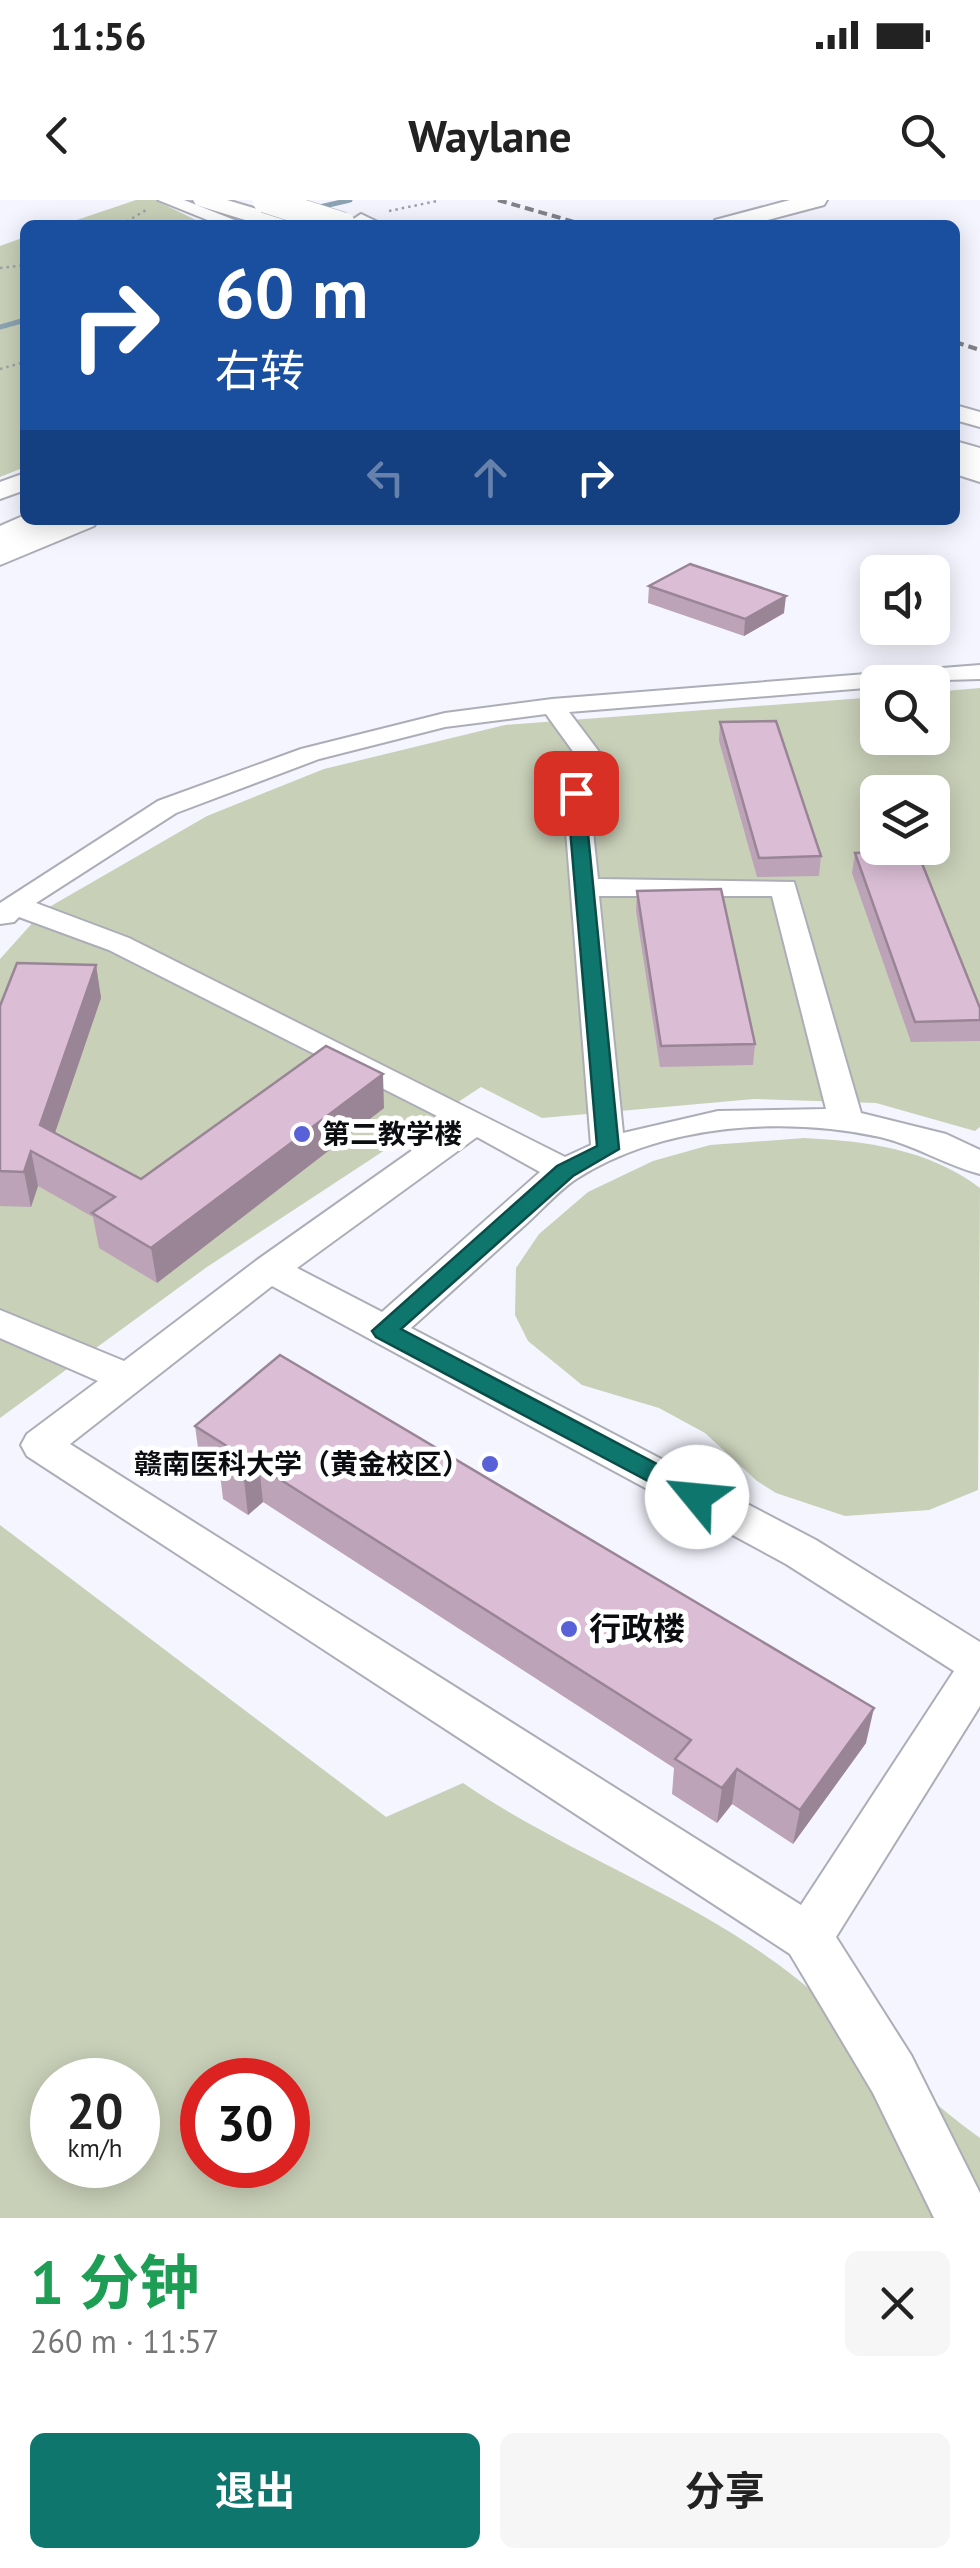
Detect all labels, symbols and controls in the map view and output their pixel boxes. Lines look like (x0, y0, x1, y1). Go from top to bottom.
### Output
text: 11:56 (50, 11, 146, 60)
text: Waylane (408, 106, 572, 164)
icon: back (30, 108, 85, 163)
icon: search (895, 108, 950, 163)
text: 60 m (215, 247, 368, 337)
icon: right (50, 260, 180, 390)
text: 右转 (215, 341, 305, 399)
icon: left (358, 450, 413, 505)
icon: ahead (463, 450, 518, 505)
icon: right (568, 450, 623, 505)
map controls (860, 555, 950, 865)
button: sound (860, 555, 950, 645)
button: search (860, 665, 950, 755)
pin (534, 751, 619, 836)
icon: arrive (549, 766, 604, 821)
button: layers (860, 775, 950, 865)
place label: 第二教学楼 (322, 1115, 462, 1152)
marker: 第二教学楼 (291, 1123, 313, 1145)
place label: 赣南医科大学（黄金校区） (134, 1445, 470, 1482)
position arrow (645, 1445, 749, 1549)
marker: 赣南医科大学（黄金校区） (479, 1453, 501, 1475)
place label: 行政楼 (589, 1607, 685, 1649)
marker: 行政楼 (558, 1618, 580, 1640)
speed limit sign: 30 (180, 2058, 310, 2188)
text: 20 (67, 2078, 123, 2143)
text: km/h (68, 2132, 122, 2164)
text: 1 分钟 (30, 2243, 199, 2321)
button: close (845, 2251, 950, 2356)
text: 260 m · 11:57 (30, 2320, 219, 2362)
button: 退出 (30, 2433, 480, 2548)
button: 分享 (500, 2433, 950, 2548)

